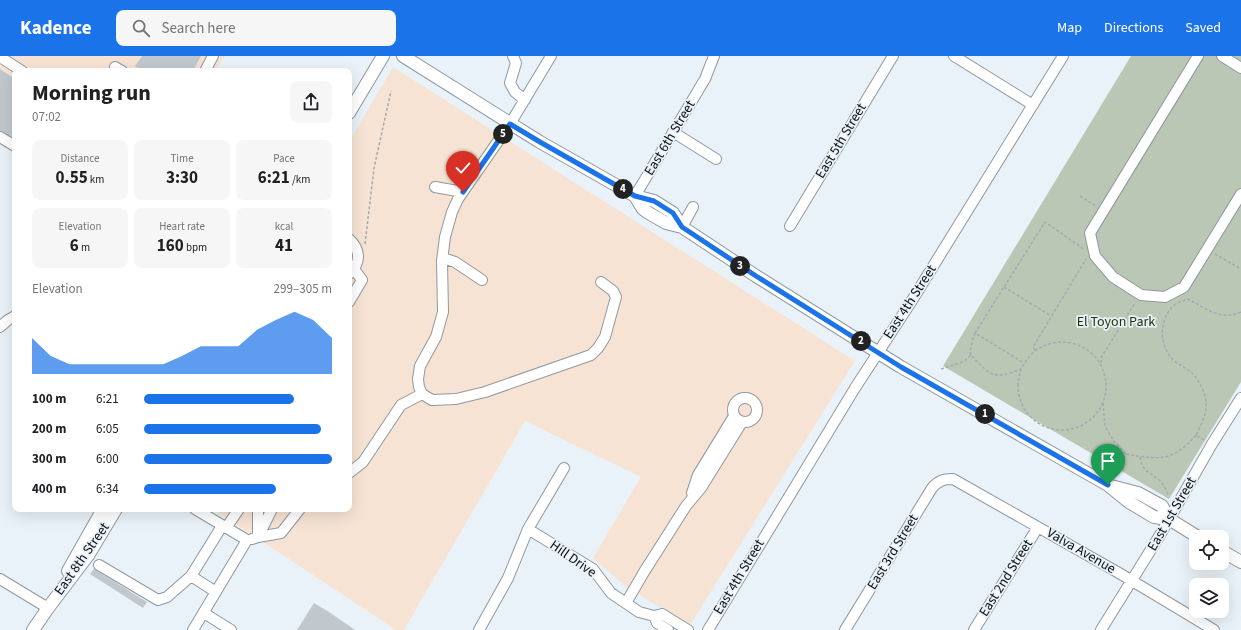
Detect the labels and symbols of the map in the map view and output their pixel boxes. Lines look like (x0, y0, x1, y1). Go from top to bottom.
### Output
street label: East 6th Street (640, 96, 701, 179)
street label: East 5th Street (811, 99, 872, 182)
pin: 5 (493, 124, 513, 144)
pin (446, 151, 480, 192)
pin: 4 (613, 179, 633, 199)
pin: 3 (730, 256, 750, 276)
street label: East 4th Street (879, 261, 942, 343)
park label: El Toyon Park (1077, 312, 1155, 332)
pin: 2 (851, 331, 871, 351)
pin: 1 (975, 404, 995, 424)
pin (1091, 444, 1125, 485)
street label: East 1st Street (1143, 473, 1201, 555)
street label: East 3rd Street (863, 510, 924, 594)
street label: East 8th Street (50, 518, 115, 599)
street label: Valva Avenue (1043, 523, 1119, 579)
street label: East 4th Street (709, 535, 770, 618)
street label: East 2nd Street (974, 535, 1038, 621)
street label: Hill Drive (546, 536, 600, 582)

